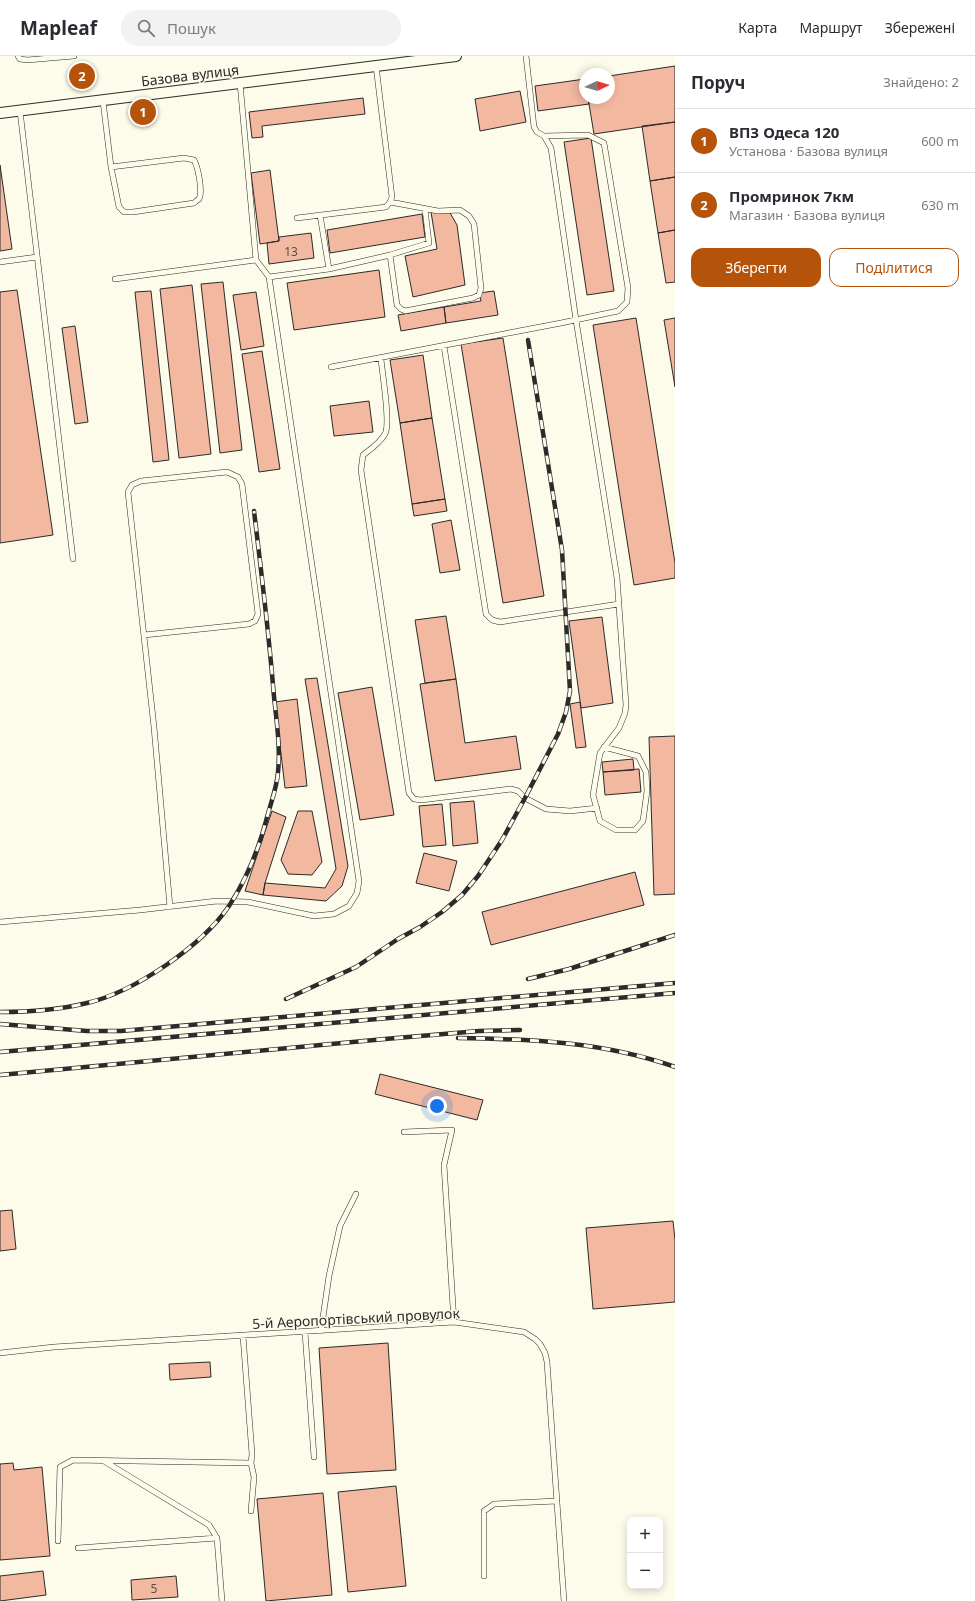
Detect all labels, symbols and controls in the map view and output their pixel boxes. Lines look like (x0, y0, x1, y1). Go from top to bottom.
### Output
search box (121, 10, 401, 46)
text: Mapleaf (20, 15, 97, 41)
icon: search (135, 17, 157, 39)
text: Пошук (167, 18, 216, 38)
text: Карта (738, 18, 777, 37)
text: Маршрут (799, 18, 863, 37)
text: Збережені (885, 18, 955, 37)
street label: Базова вулиця (140, 60, 240, 90)
pin: 2 (69, 61, 95, 91)
north arrow (579, 68, 615, 104)
text: Поруч (691, 71, 745, 94)
text: Знайдено: 2 (883, 73, 959, 91)
pin: 1 (130, 97, 156, 127)
text: ВПЗ Одеса 120 (729, 122, 839, 142)
text: 1 (700, 132, 708, 150)
text: 600 m (921, 132, 959, 150)
text: Установа · Базова вулиця (729, 142, 888, 160)
text: Промринок 7км (729, 186, 854, 206)
text: 2 (700, 196, 708, 214)
text: 630 m (921, 196, 959, 214)
text: Магазин · Базова вулиця (729, 206, 885, 224)
house number: 13 (284, 243, 298, 260)
button: Зберегти (691, 248, 821, 287)
button: Поділитися (829, 248, 959, 287)
your location (427, 1096, 447, 1116)
street label: 5-й Аеропортівський провулок (252, 1303, 461, 1333)
map controls (627, 1517, 663, 1589)
button: + (627, 1517, 663, 1553)
button: − (627, 1553, 663, 1589)
house number: 5 (151, 1580, 158, 1597)

